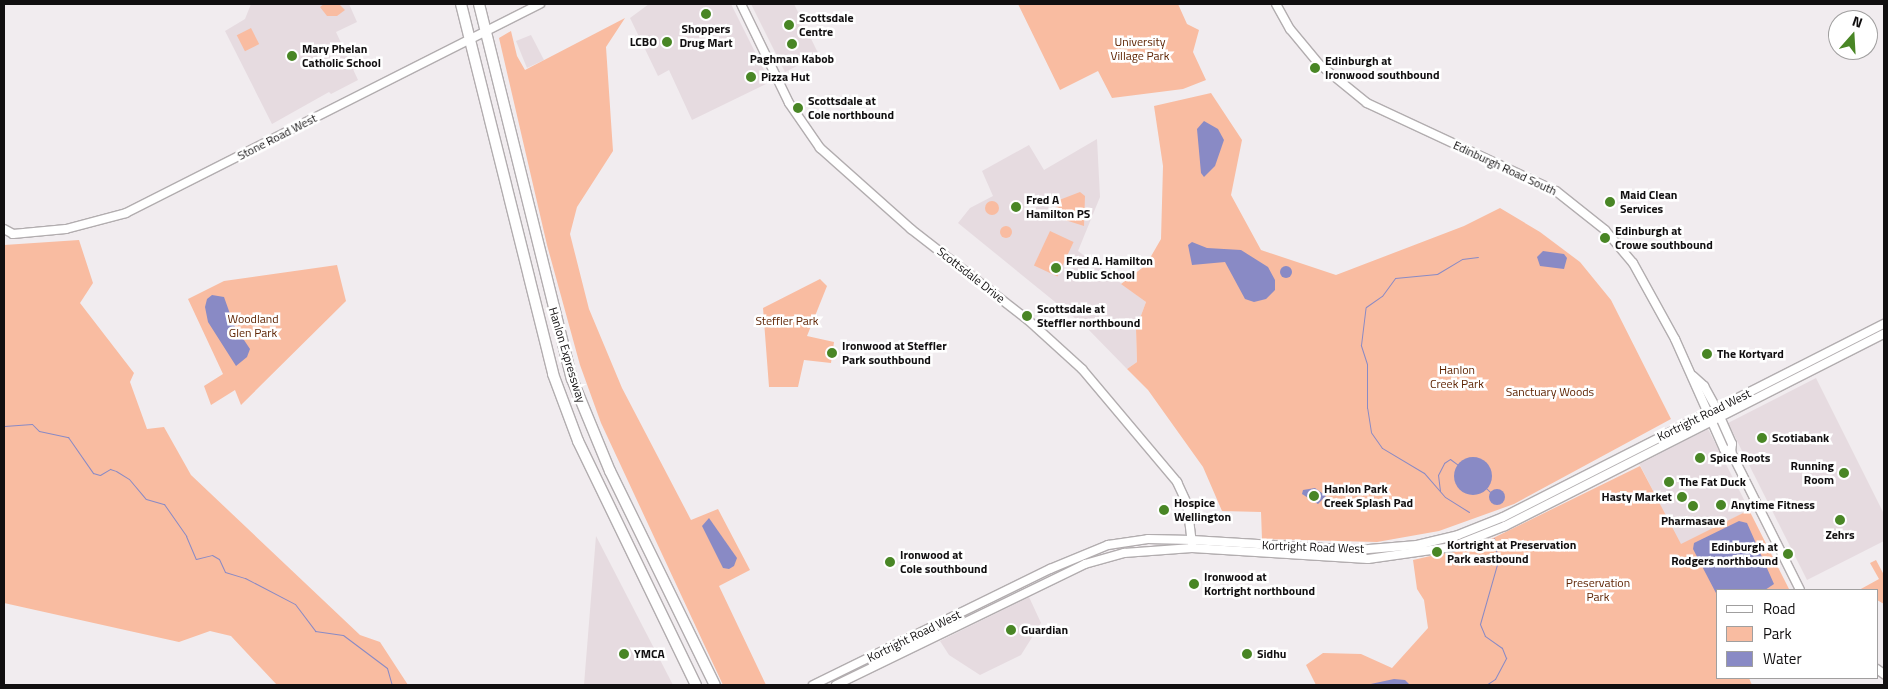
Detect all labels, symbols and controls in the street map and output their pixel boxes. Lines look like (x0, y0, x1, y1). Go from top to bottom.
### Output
marker: Shoppers Drug Mart (700, 8, 712, 20)
north arrow (1828, 10, 1878, 60)
text: N (1850, 10, 1866, 33)
place label: Scottsdale Centre (799, 11, 854, 39)
marker: Scottsdale Centre (783, 19, 795, 31)
place label: Shoppers Drug Mart (679, 22, 733, 50)
place label: LCBO (630, 35, 657, 49)
park label: University Village Park (1110, 35, 1170, 63)
marker: LCBO (661, 36, 673, 48)
marker: Paghman Kabob (786, 38, 798, 50)
place label: Mary Phelan Catholic School (302, 42, 381, 70)
marker: Mary Phelan Catholic School (286, 50, 298, 62)
place label: Paghman Kabob (750, 52, 834, 66)
place label: Edinburgh at Ironwood southbound (1325, 54, 1440, 82)
marker: Edinburgh at Ironwood southbound (1309, 62, 1321, 74)
place label: Pizza Hut (761, 70, 810, 84)
marker: Pizza Hut (745, 71, 757, 83)
place label: Scottsdale at Cole northbound (808, 94, 894, 122)
marker: Scottsdale at Cole northbound (792, 102, 804, 114)
street label: Stone Road West (235, 111, 319, 163)
street label: Edinburgh Road South (1451, 138, 1559, 198)
place label: Maid Clean Services (1620, 188, 1677, 216)
place label: Fred A Hamilton PS (1026, 193, 1090, 221)
marker: Maid Clean Services (1604, 196, 1616, 208)
marker: Fred A Hamilton PS (1010, 201, 1022, 213)
place label: Edinburgh at Crowe southbound (1615, 224, 1713, 252)
marker: Edinburgh at Crowe southbound (1599, 232, 1611, 244)
street label: Scottsdale Drive (934, 244, 1008, 306)
place label: Fred A. Hamilton Public School (1066, 254, 1153, 282)
marker: Fred A. Hamilton Public School (1050, 262, 1062, 274)
place label: Scottsdale at Steffler northbound (1037, 302, 1140, 330)
street label: Hanlon Expressway (546, 305, 588, 405)
marker: Scottsdale at Steffler northbound (1021, 310, 1033, 322)
park label: Woodland Glen Park (228, 312, 278, 340)
park label: Steffler Park (755, 314, 819, 328)
place label: Ironwood at Steffler Park southbound (842, 339, 947, 367)
marker: Ironwood at Steffler Park southbound (826, 347, 838, 359)
place label: The Kortyard (1717, 347, 1784, 361)
marker: The Kortyard (1701, 348, 1713, 360)
park label: Hanlon Creek Park (1430, 363, 1484, 391)
park label: Sanctuary Woods (1506, 385, 1594, 399)
street label: Kortright Road West (1655, 386, 1753, 444)
place label: Scotiabank (1772, 431, 1829, 445)
marker: Scotiabank (1756, 432, 1768, 444)
place label: Spice Roots (1710, 451, 1770, 465)
marker: Spice Roots (1694, 452, 1706, 464)
place label: Running Room (1791, 459, 1834, 487)
marker: Running Room (1838, 467, 1850, 479)
place label: The Fat Duck (1679, 475, 1746, 489)
marker: The Fat Duck (1663, 476, 1675, 488)
place label: Hanlon Park Creek Splash Pad (1324, 482, 1413, 510)
marker: Hanlon Park Creek Splash Pad (1308, 490, 1320, 502)
place label: Hasty Market (1602, 490, 1672, 504)
marker: Hasty Market (1676, 491, 1688, 503)
place label: Hospice Wellington (1174, 496, 1231, 524)
place label: Anytime Fitness (1731, 498, 1815, 512)
marker: Anytime Fitness (1715, 499, 1727, 511)
marker: Pharmasave (1687, 500, 1699, 512)
marker: Hospice Wellington (1158, 504, 1170, 516)
place label: Pharmasave (1661, 514, 1725, 528)
marker: Zehrs (1834, 514, 1846, 526)
place label: Zehrs (1825, 528, 1855, 542)
street label: Kortright Road West (1262, 538, 1364, 556)
place label: Kortright at Preservation Park eastbound (1447, 538, 1576, 566)
place label: Edinburgh at Rodgers northbound (1671, 540, 1778, 568)
marker: Kortright at Preservation Park eastbound (1431, 546, 1443, 558)
place label: Ironwood at Cole southbound (900, 548, 987, 576)
marker: Edinburgh at Rodgers northbound (1782, 548, 1794, 560)
marker: Ironwood at Cole southbound (884, 556, 896, 568)
place label: Ironwood at Kortright northbound (1204, 570, 1315, 598)
park label: Preservation Park (1566, 576, 1630, 604)
marker: Ironwood at Kortright northbound (1188, 578, 1200, 590)
legend (1716, 589, 1878, 679)
text: Road (1763, 597, 1795, 620)
street label: Kortright Road West (865, 607, 963, 665)
text: Park (1763, 622, 1792, 645)
place label: Guardian (1021, 623, 1068, 637)
marker: Guardian (1005, 624, 1017, 636)
place label: YMCA (634, 647, 665, 661)
place label: Sidhu (1257, 647, 1286, 661)
text: Water (1763, 647, 1802, 670)
marker: YMCA (618, 648, 630, 660)
marker: Sidhu (1241, 648, 1253, 660)

